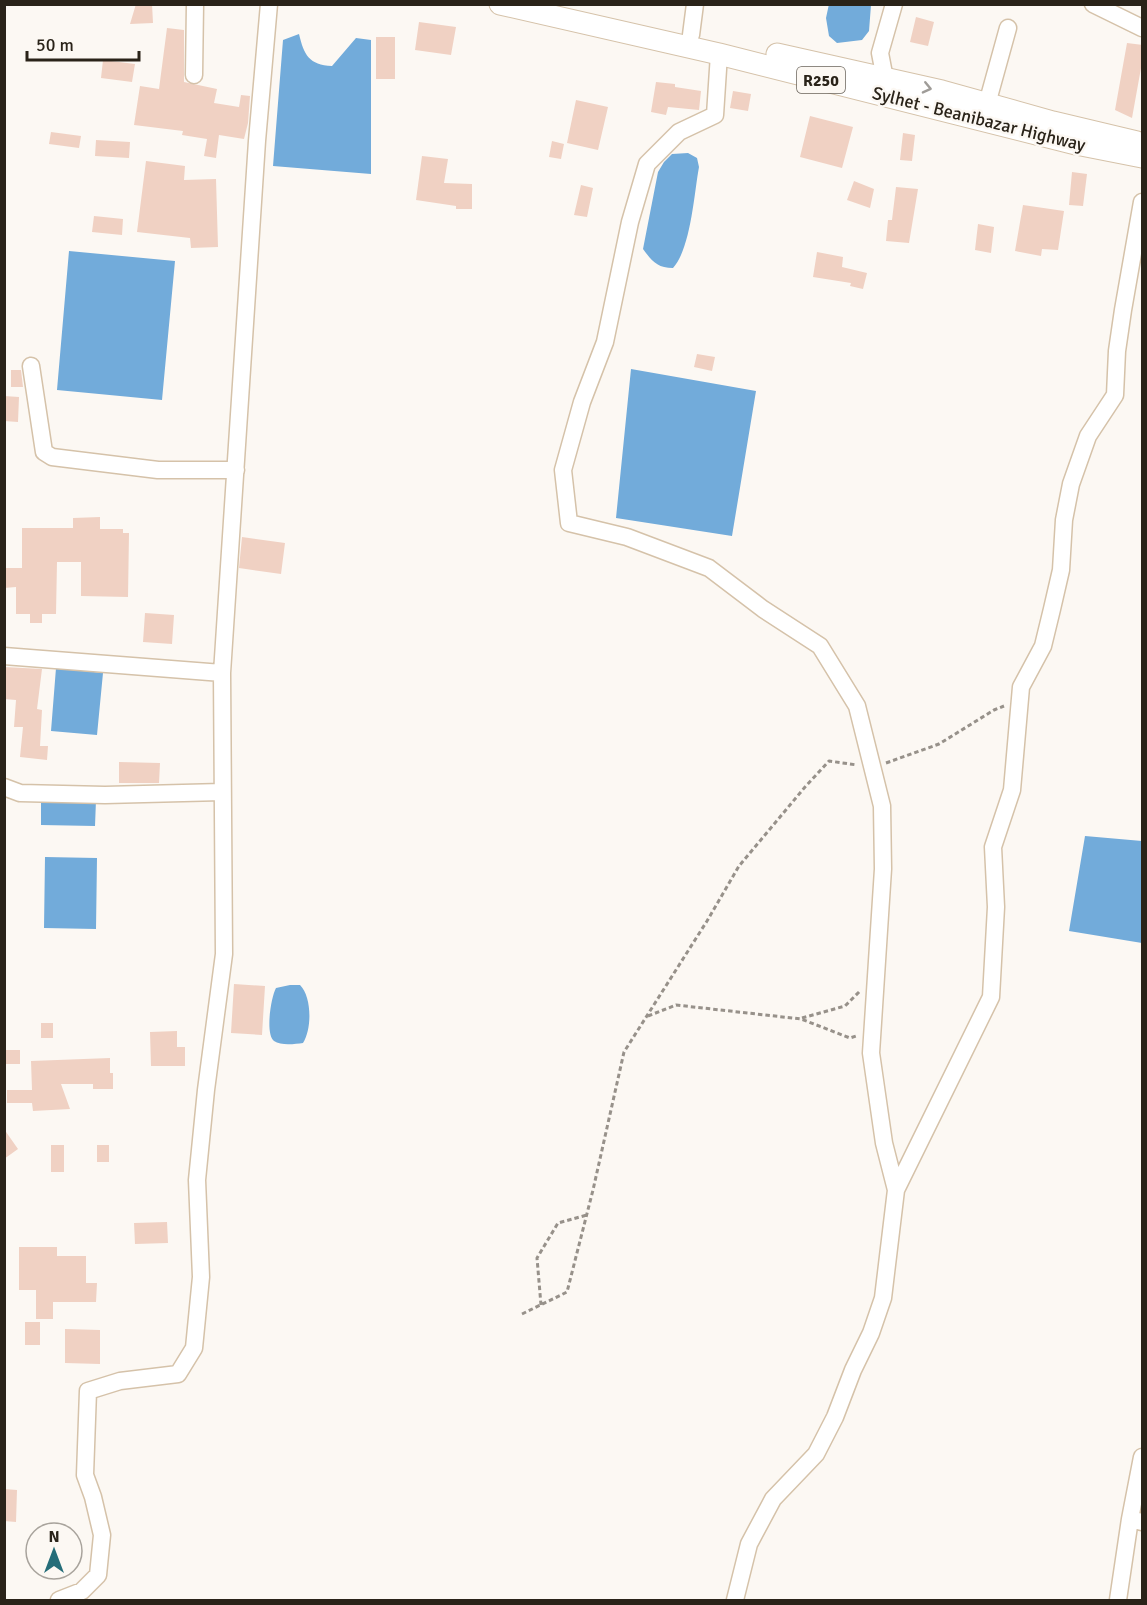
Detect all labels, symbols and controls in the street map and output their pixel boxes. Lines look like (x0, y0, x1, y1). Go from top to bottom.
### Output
scale bar (27, 24, 140, 62)
text: 50 m (36, 34, 74, 56)
road number: R250 (797, 67, 845, 93)
one-way arrow (922, 81, 932, 94)
street label: Sylhet - Beanibazar Highway (870, 82, 1088, 156)
north arrow (24, 1521, 84, 1581)
text: N (48, 1527, 60, 1547)

